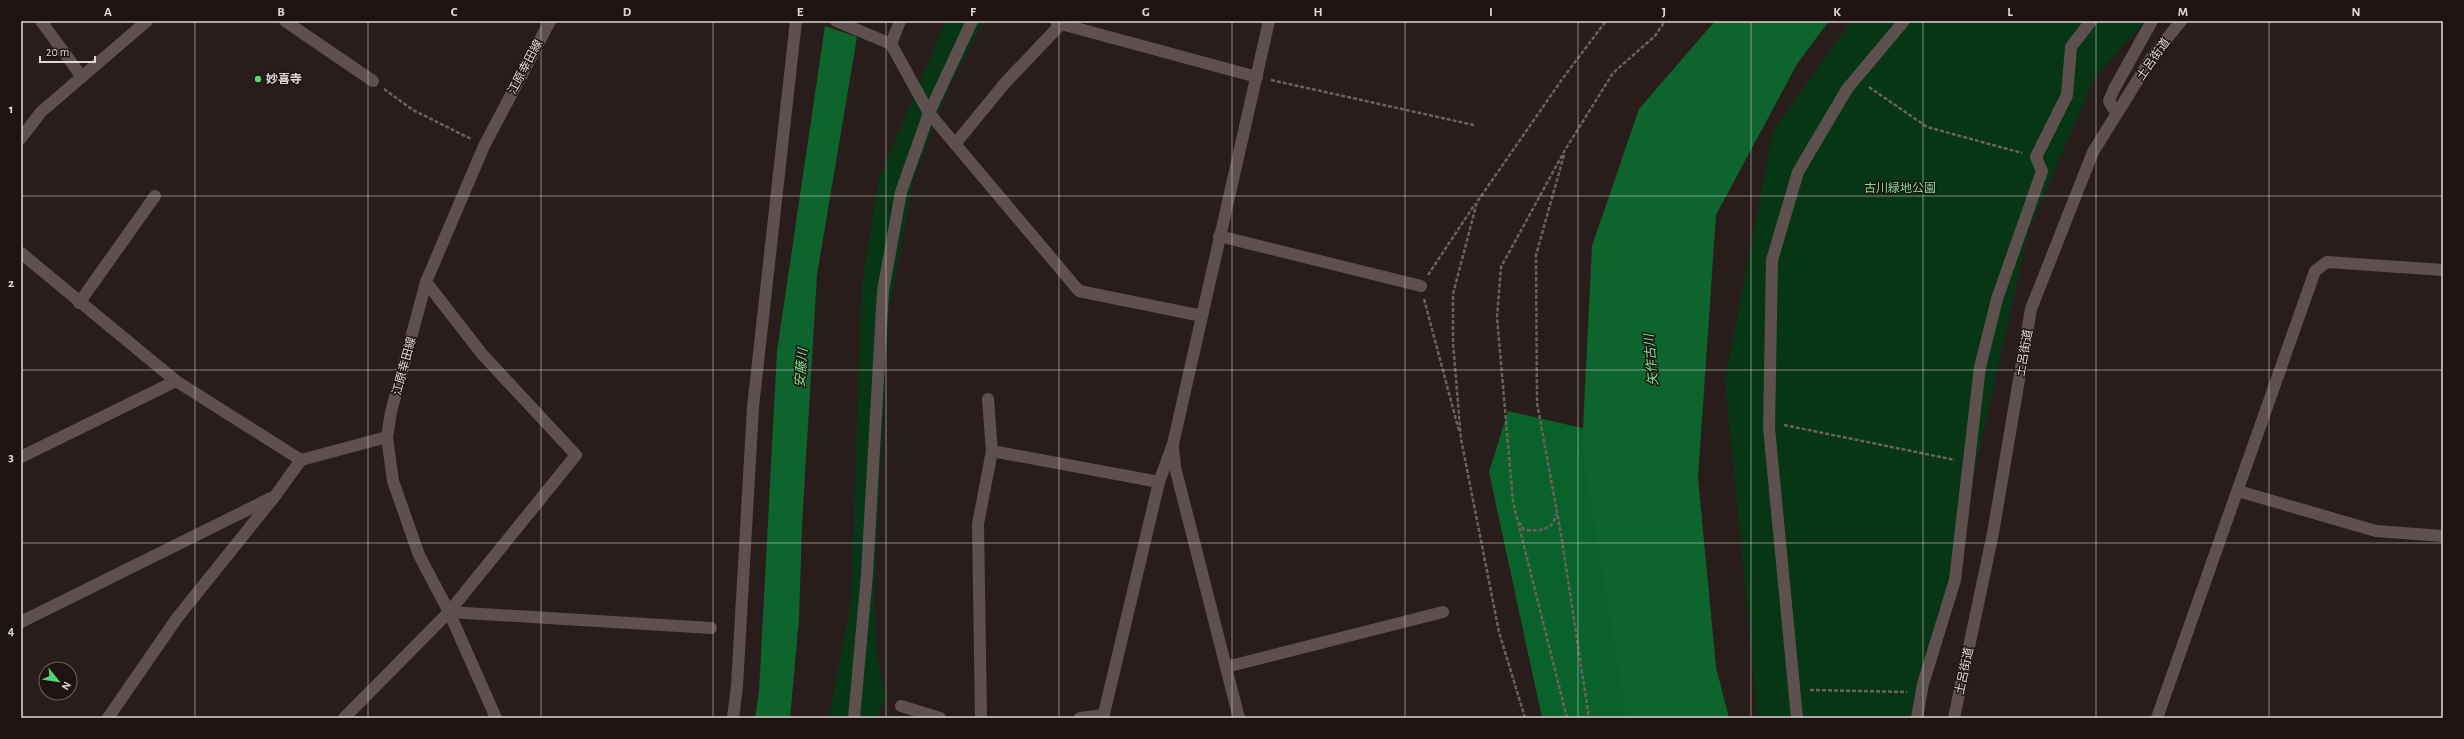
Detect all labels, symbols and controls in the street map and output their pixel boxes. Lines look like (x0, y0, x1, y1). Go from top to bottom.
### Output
text: A (104, 6, 112, 19)
text: B (277, 6, 285, 19)
text: C (451, 6, 458, 19)
text: D (623, 6, 632, 19)
text: E (797, 6, 804, 19)
text: F (970, 6, 977, 19)
text: G (1142, 6, 1150, 19)
text: H (1313, 6, 1323, 19)
text: I (1489, 6, 1493, 19)
text: J (1662, 6, 1666, 19)
text: K (1833, 6, 1841, 19)
text: L (2007, 6, 2013, 19)
text: M (2178, 6, 2188, 19)
text: N (2351, 6, 2361, 19)
street label: 土呂街道 (2133, 35, 2172, 82)
street label: 江原幸田線 (505, 37, 544, 96)
scale bar (40, 38, 95, 64)
text: 20 m (46, 46, 69, 58)
place label: 妙喜寺 (266, 72, 302, 85)
marker: 妙喜寺 (253, 74, 263, 84)
text: 1 (9, 103, 13, 116)
park label: 古川緑地公園 (1864, 181, 1936, 194)
text: 2 (8, 277, 14, 290)
street label: 土呂街道 (2013, 328, 2034, 378)
water label: 矢作古川 (1642, 332, 1661, 387)
street label: 江原幸田線 (389, 335, 418, 397)
water label: 安藤川 (793, 346, 810, 388)
text: 3 (8, 451, 14, 464)
text: 4 (8, 625, 15, 638)
street label: 土呂街道 (1952, 646, 1975, 696)
north arrow (38, 661, 78, 701)
text: N (60, 680, 73, 692)

